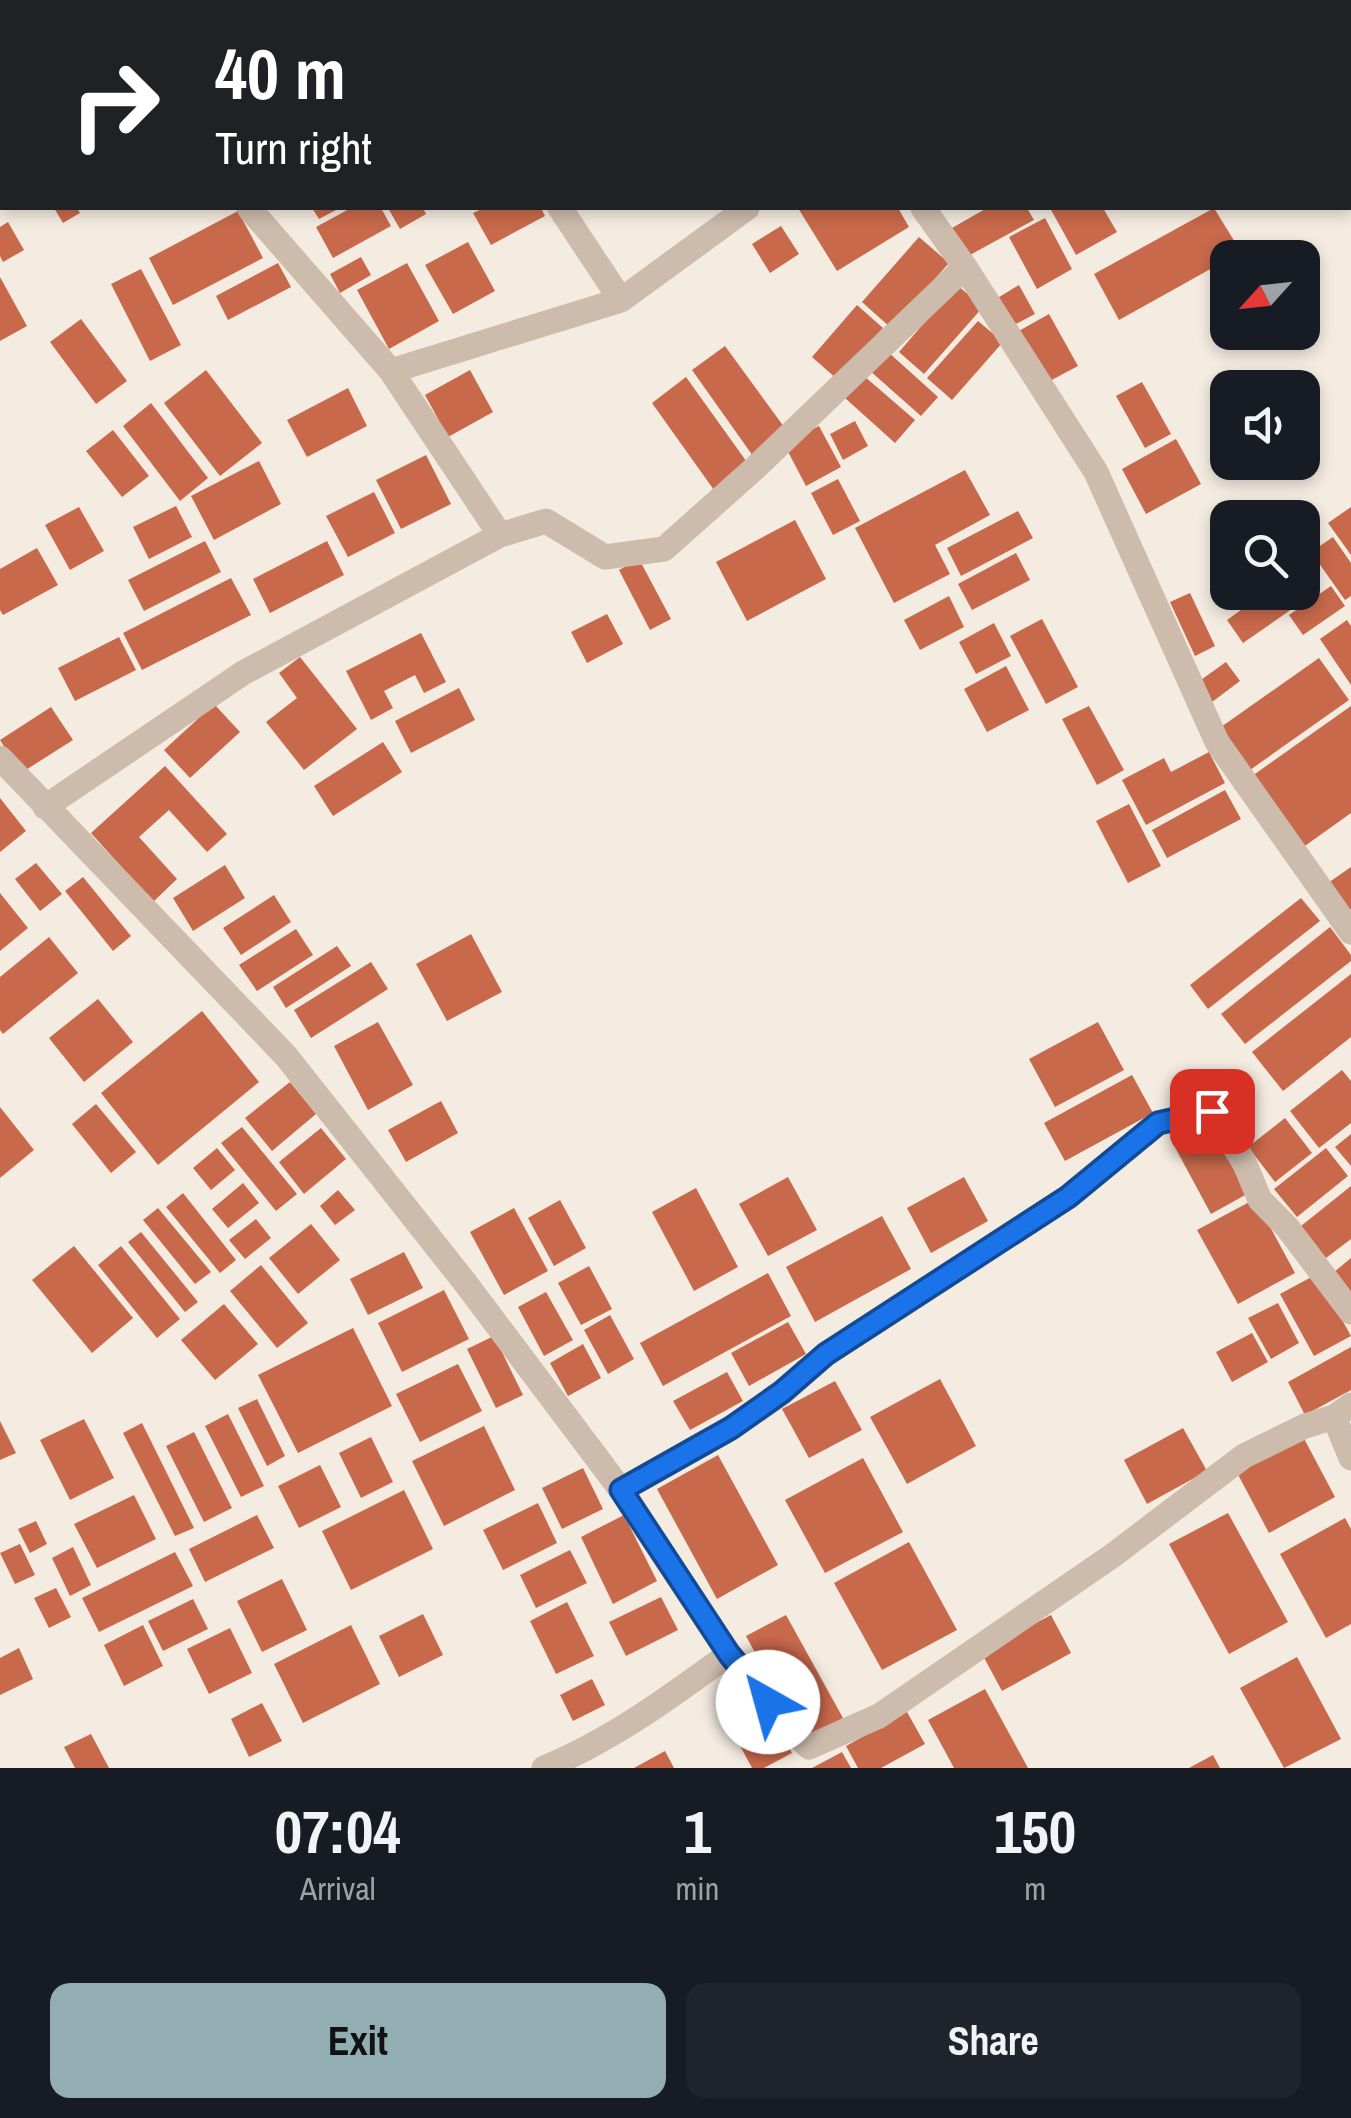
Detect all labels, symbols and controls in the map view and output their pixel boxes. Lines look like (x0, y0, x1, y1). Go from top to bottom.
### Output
text: 40 m (215, 27, 346, 121)
icon: right (50, 40, 180, 170)
text: Turn right (215, 117, 372, 178)
north arrow (1210, 240, 1320, 350)
map controls (1210, 240, 1320, 610)
button: sound (1210, 370, 1320, 480)
button: search (1210, 500, 1320, 610)
pin (1170, 1069, 1255, 1154)
icon: arrive (1185, 1084, 1240, 1139)
position arrow (716, 1650, 820, 1754)
text: 07:04 (275, 1791, 401, 1872)
text: 1 (684, 1791, 711, 1872)
text: 150 (994, 1791, 1076, 1872)
text: Arrival (300, 1867, 376, 1910)
text: min (675, 1867, 719, 1910)
text: m (1024, 1867, 1046, 1910)
button: Exit (50, 1983, 666, 2098)
button: Share (686, 1983, 1301, 2098)

